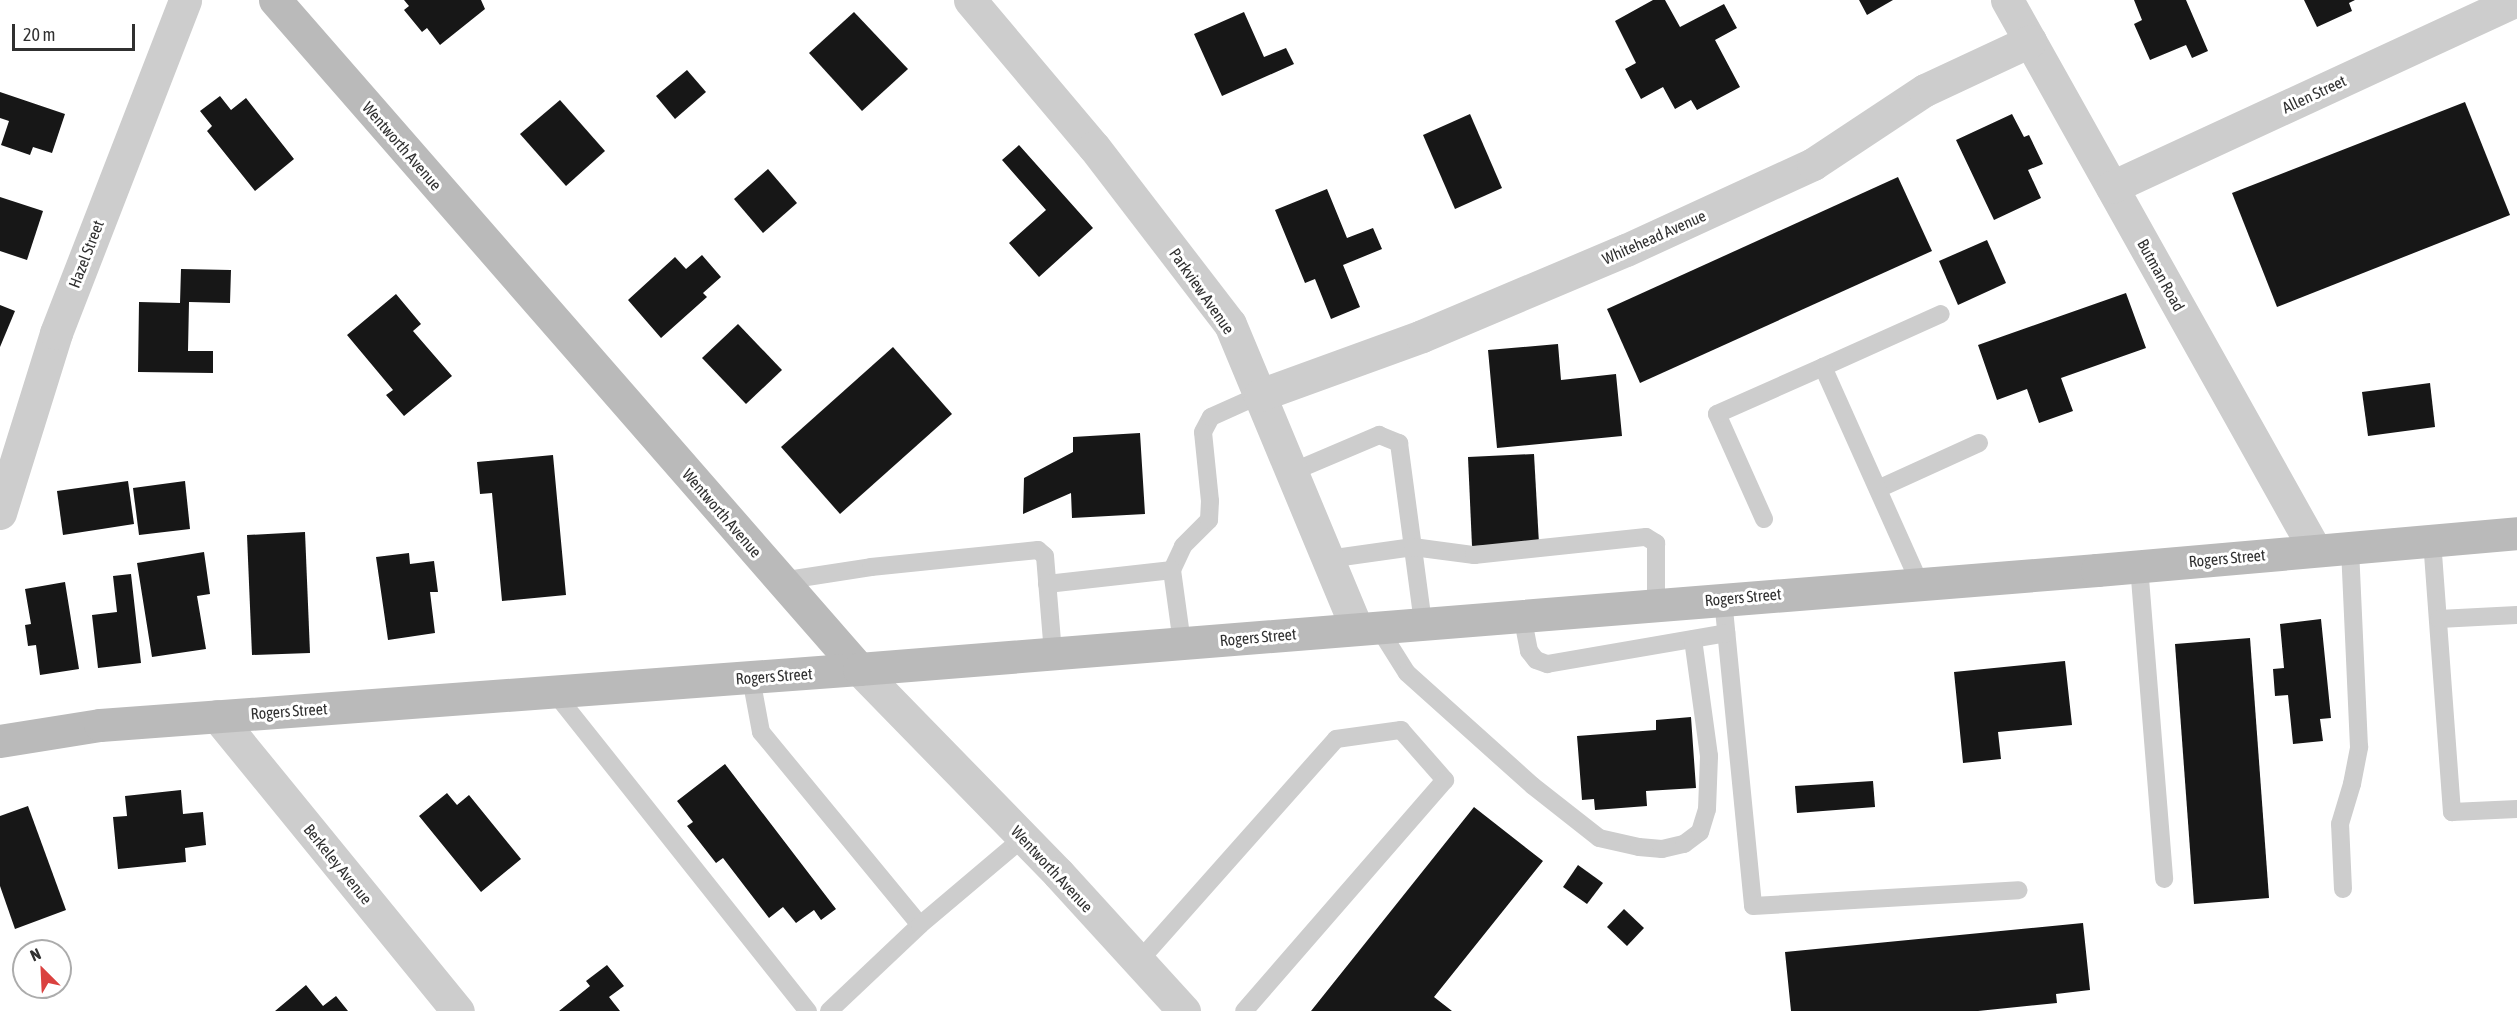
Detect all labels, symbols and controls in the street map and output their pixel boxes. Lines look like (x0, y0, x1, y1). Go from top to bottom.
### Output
scale bar (15, 12, 138, 50)
text: 20 m (23, 24, 55, 45)
street label: Allen Street (2279, 71, 2349, 117)
street label: Wentworth Avenue (358, 98, 446, 194)
street label: Whitehead Avenue (1599, 206, 1709, 268)
street label: Hazel Street (64, 217, 108, 291)
street label: Butman Road (2133, 236, 2189, 314)
street label: Parkview Avenue (1165, 244, 1239, 338)
street label: Wentworth Avenue (678, 465, 766, 561)
street label: Rogers Street (2188, 545, 2266, 571)
street label: Rogers Street (1704, 584, 1782, 610)
street label: Rogers Street (1219, 624, 1297, 650)
street label: Rogers Street (735, 664, 813, 688)
street label: Rogers Street (250, 699, 328, 723)
street label: Berkeley Avenue (300, 820, 376, 908)
street label: Wentworth Avenue (1007, 822, 1097, 916)
north arrow (12, 939, 72, 999)
text: N (28, 944, 43, 965)

